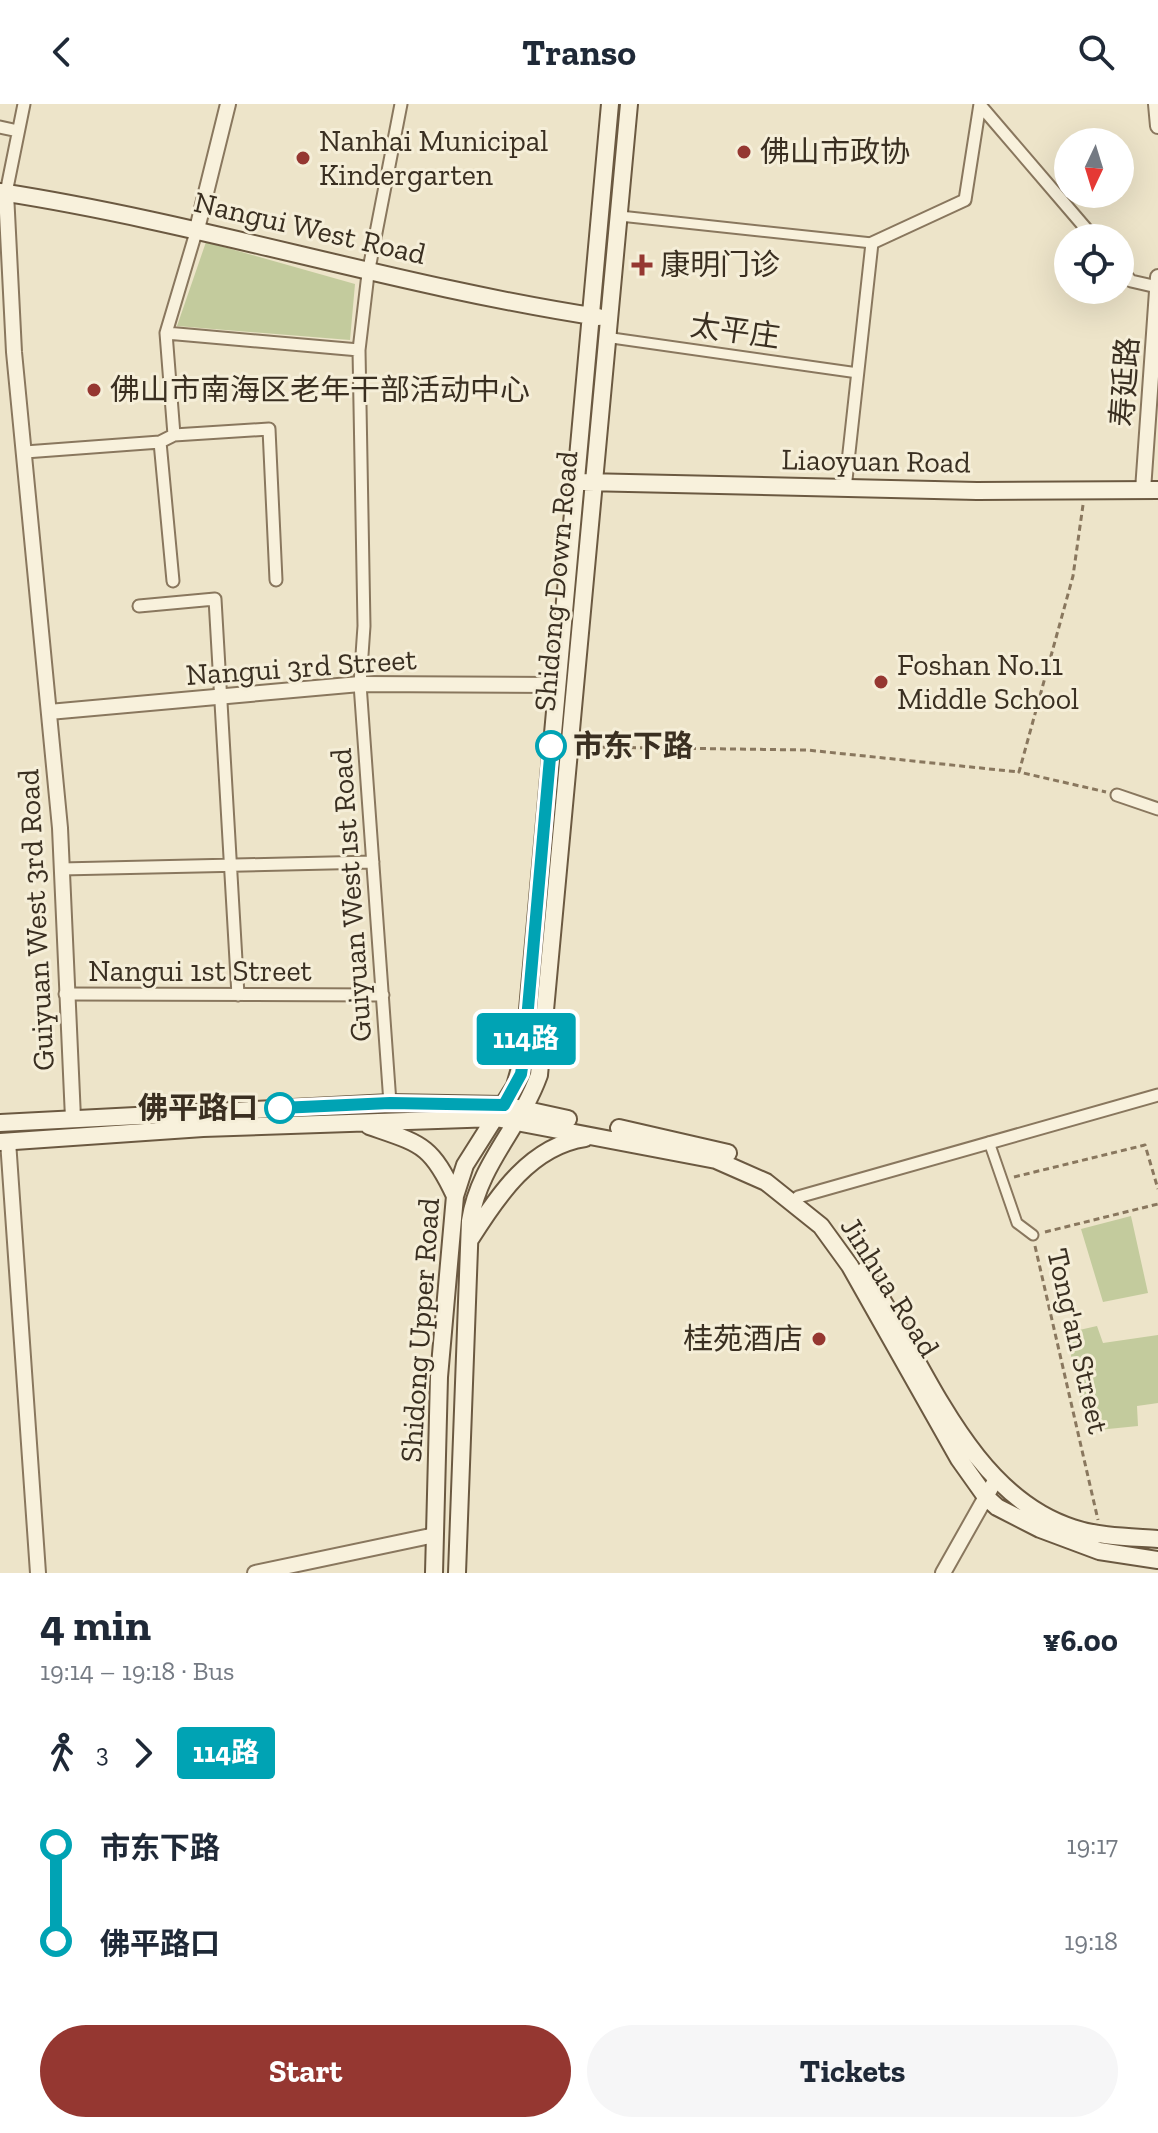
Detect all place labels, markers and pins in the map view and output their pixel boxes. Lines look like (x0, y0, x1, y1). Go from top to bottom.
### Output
place label: Nanhai Municipal Kindergarten (319, 123, 548, 193)
place label: 佛山市政协 (760, 134, 910, 170)
marker: 佛山市政协 (735, 143, 753, 161)
marker: Nanhai Municipal Kindergarten (294, 149, 312, 167)
place label: 康明门诊 (660, 247, 780, 283)
marker: 康明门诊 (631, 254, 653, 276)
place label: 佛山市南海区老年干部活动中心 (110, 372, 530, 408)
marker: 佛山市南海区老年干部活动中心 (85, 381, 103, 399)
place label: Foshan No.11 Middle School (897, 647, 1079, 717)
marker: Foshan No.11 Middle School (872, 673, 890, 691)
place label: 市东下路 (573, 728, 693, 764)
marker: 市东下路 (536, 731, 566, 761)
place label: 佛平路口 (138, 1090, 258, 1126)
marker: 佛平路口 (265, 1093, 295, 1123)
place label: 桂苑酒店 (683, 1321, 803, 1357)
marker: 桂苑酒店 (810, 1330, 828, 1348)

